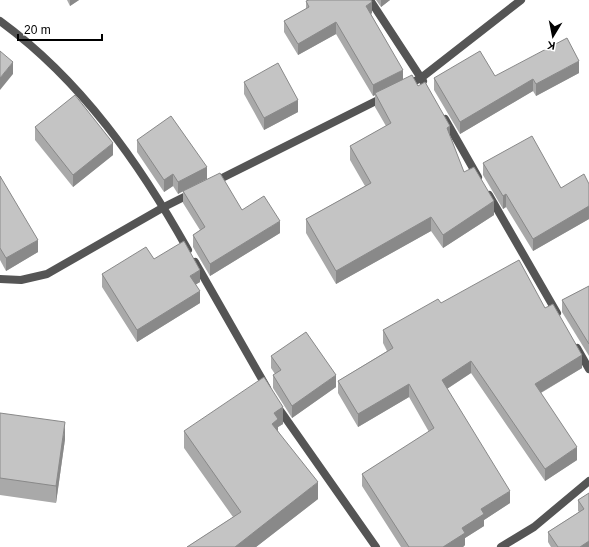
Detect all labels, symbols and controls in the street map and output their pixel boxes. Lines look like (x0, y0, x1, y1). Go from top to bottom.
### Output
scale bar (18, 16, 102, 42)
north arrow (533, 16, 573, 56)
text: 20 m (24, 23, 51, 37)
text: K (546, 39, 556, 52)

